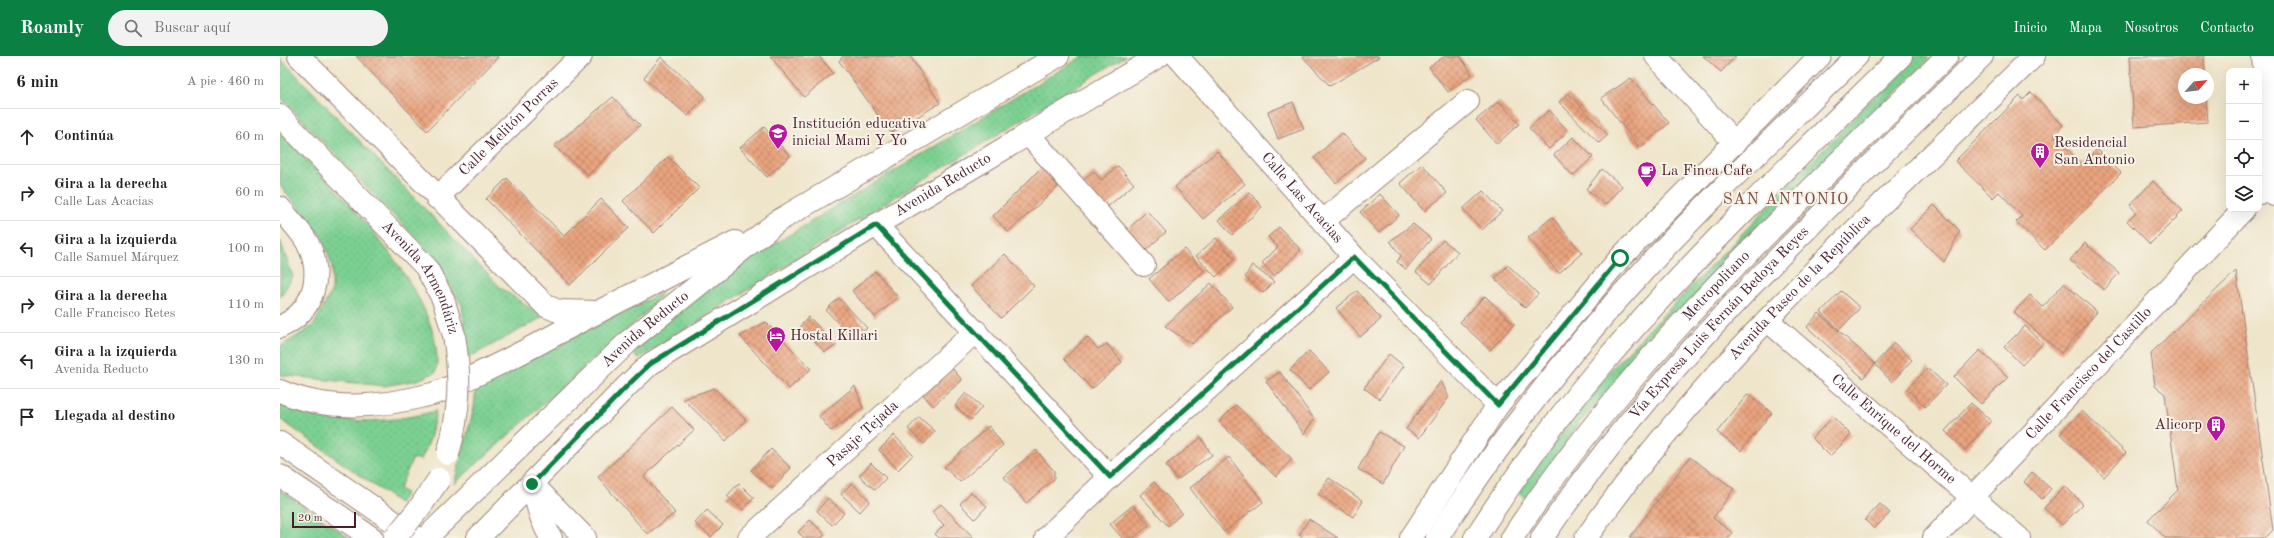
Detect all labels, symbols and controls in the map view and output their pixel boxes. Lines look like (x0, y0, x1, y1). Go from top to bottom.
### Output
search box (108, 10, 388, 46)
icon: search (122, 17, 144, 39)
text: Roamly (20, 19, 84, 38)
text: Buscar aquí (154, 21, 230, 36)
text: Inicio (2013, 21, 2047, 35)
text: Mapa (2069, 21, 2102, 35)
text: Nosotros (2124, 21, 2178, 35)
text: Contacto (2200, 21, 2254, 35)
north arrow (2178, 68, 2214, 104)
map controls (2226, 68, 2262, 212)
button: + (2226, 68, 2262, 104)
text: 6 min (16, 74, 59, 91)
text: A pie · 460 m (187, 75, 264, 88)
street label: Calle Melitón Porras (456, 75, 561, 179)
button: − (2226, 104, 2262, 140)
place label: Institución educativa inicial Mami Y Yo (792, 117, 927, 149)
school or university icon: Institución educativa inicial Mami Y Yo (767, 122, 789, 150)
icon: ahead (16, 126, 38, 148)
text: Continúa (54, 129, 114, 144)
text: 60 m (235, 130, 264, 143)
place label: Residencial San Antonio (2054, 136, 2135, 168)
button: locate (2226, 140, 2262, 176)
building icon: Residencial San Antonio (2029, 141, 2051, 169)
street label: Calle Las Acacias (1258, 150, 1346, 246)
street label: Avenida Reducto (892, 151, 994, 219)
cafe icon: La Finca Cafe (1636, 160, 1658, 188)
place label: La Finca Cafe (1661, 164, 1753, 179)
button: layers (2226, 176, 2262, 212)
text: Gira a la derecha (54, 177, 168, 192)
icon: right (16, 182, 38, 204)
text: 60 m (235, 186, 264, 199)
district label: SAN ANTONIO (1723, 192, 1849, 208)
text: Calle Las Acacias (54, 195, 153, 208)
street label: Avenida Paseo de la República (1726, 211, 1874, 363)
street label: Avenida Armendáriz (379, 218, 461, 336)
street label: Vía Expresa Luis Fernán Bedoya Reyes (1627, 224, 1812, 423)
text: Gira a la izquierda (54, 233, 177, 248)
icon: left (16, 238, 38, 260)
text: 100 m (227, 242, 264, 255)
street label: Metropolitano (1680, 248, 1753, 324)
route start (1611, 249, 1629, 267)
text: Calle Samuel Márquez (54, 251, 178, 264)
street label: Avenida Reducto (599, 288, 692, 370)
text: Gira a la derecha (54, 289, 168, 304)
icon: right (16, 294, 38, 316)
text: 110 m (227, 298, 264, 311)
street label: Calle Francisco del Castillo (2023, 304, 2155, 443)
text: Calle Francisco Retes (54, 307, 175, 320)
hotel icon: Hostal Killari (765, 325, 787, 353)
place label: Hostal Killari (790, 329, 878, 344)
text: Gira a la izquierda (54, 345, 177, 360)
icon: left (16, 350, 38, 372)
text: 130 m (227, 354, 264, 367)
text: Avenida Reducto (54, 363, 148, 376)
street label: Calle Enrique del Horme (1828, 371, 1959, 487)
street label: Pasaje Tejada (824, 398, 902, 470)
icon: arrive (16, 406, 38, 428)
text: Llegada al destino (54, 409, 175, 424)
building icon: Alicorp (2205, 414, 2227, 442)
place label: Alicorp (2155, 418, 2202, 433)
route end (523, 475, 541, 493)
scale bar (292, 510, 356, 529)
text: 20 m (298, 513, 323, 524)

